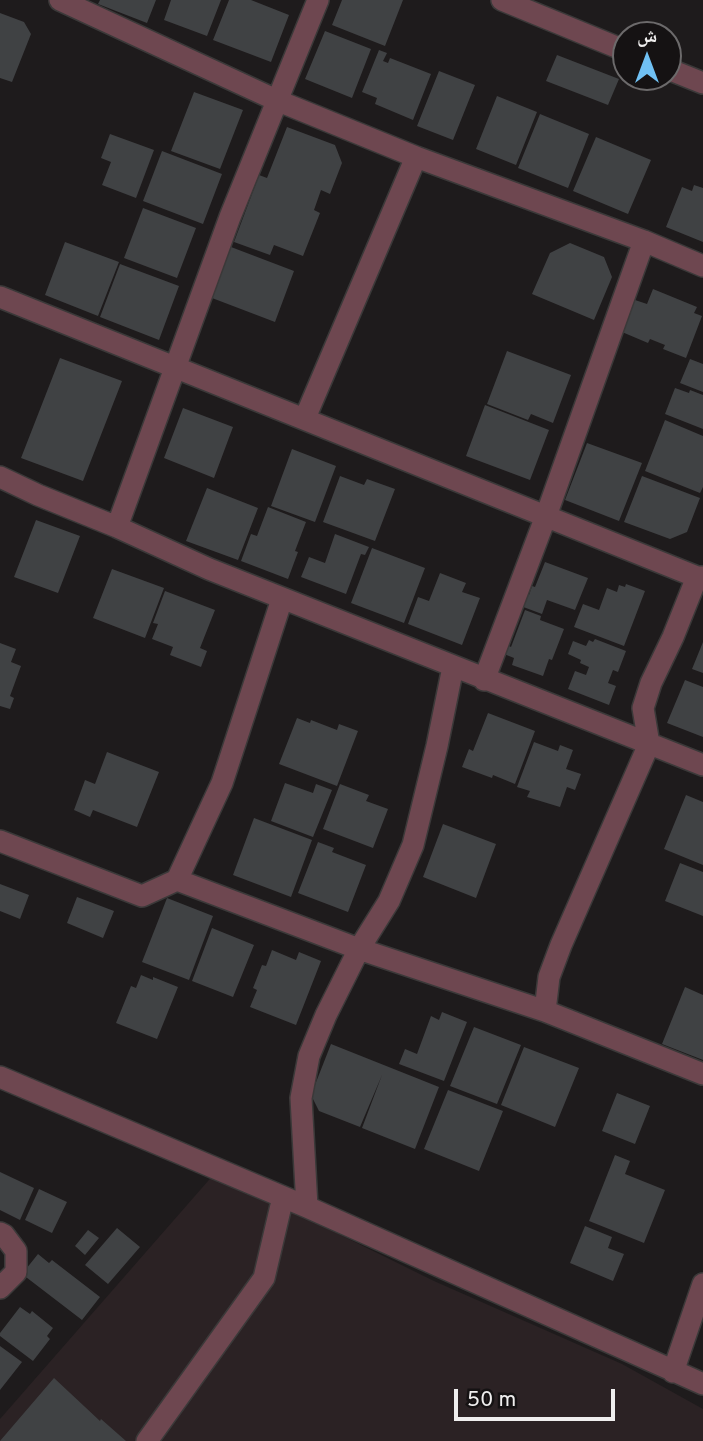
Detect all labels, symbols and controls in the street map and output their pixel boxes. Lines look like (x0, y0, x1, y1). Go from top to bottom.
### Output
north arrow (612, 21, 682, 91)
text: ش (637, 25, 657, 49)
scale bar (458, 1374, 619, 1418)
text: 50 m (467, 1387, 516, 1414)

